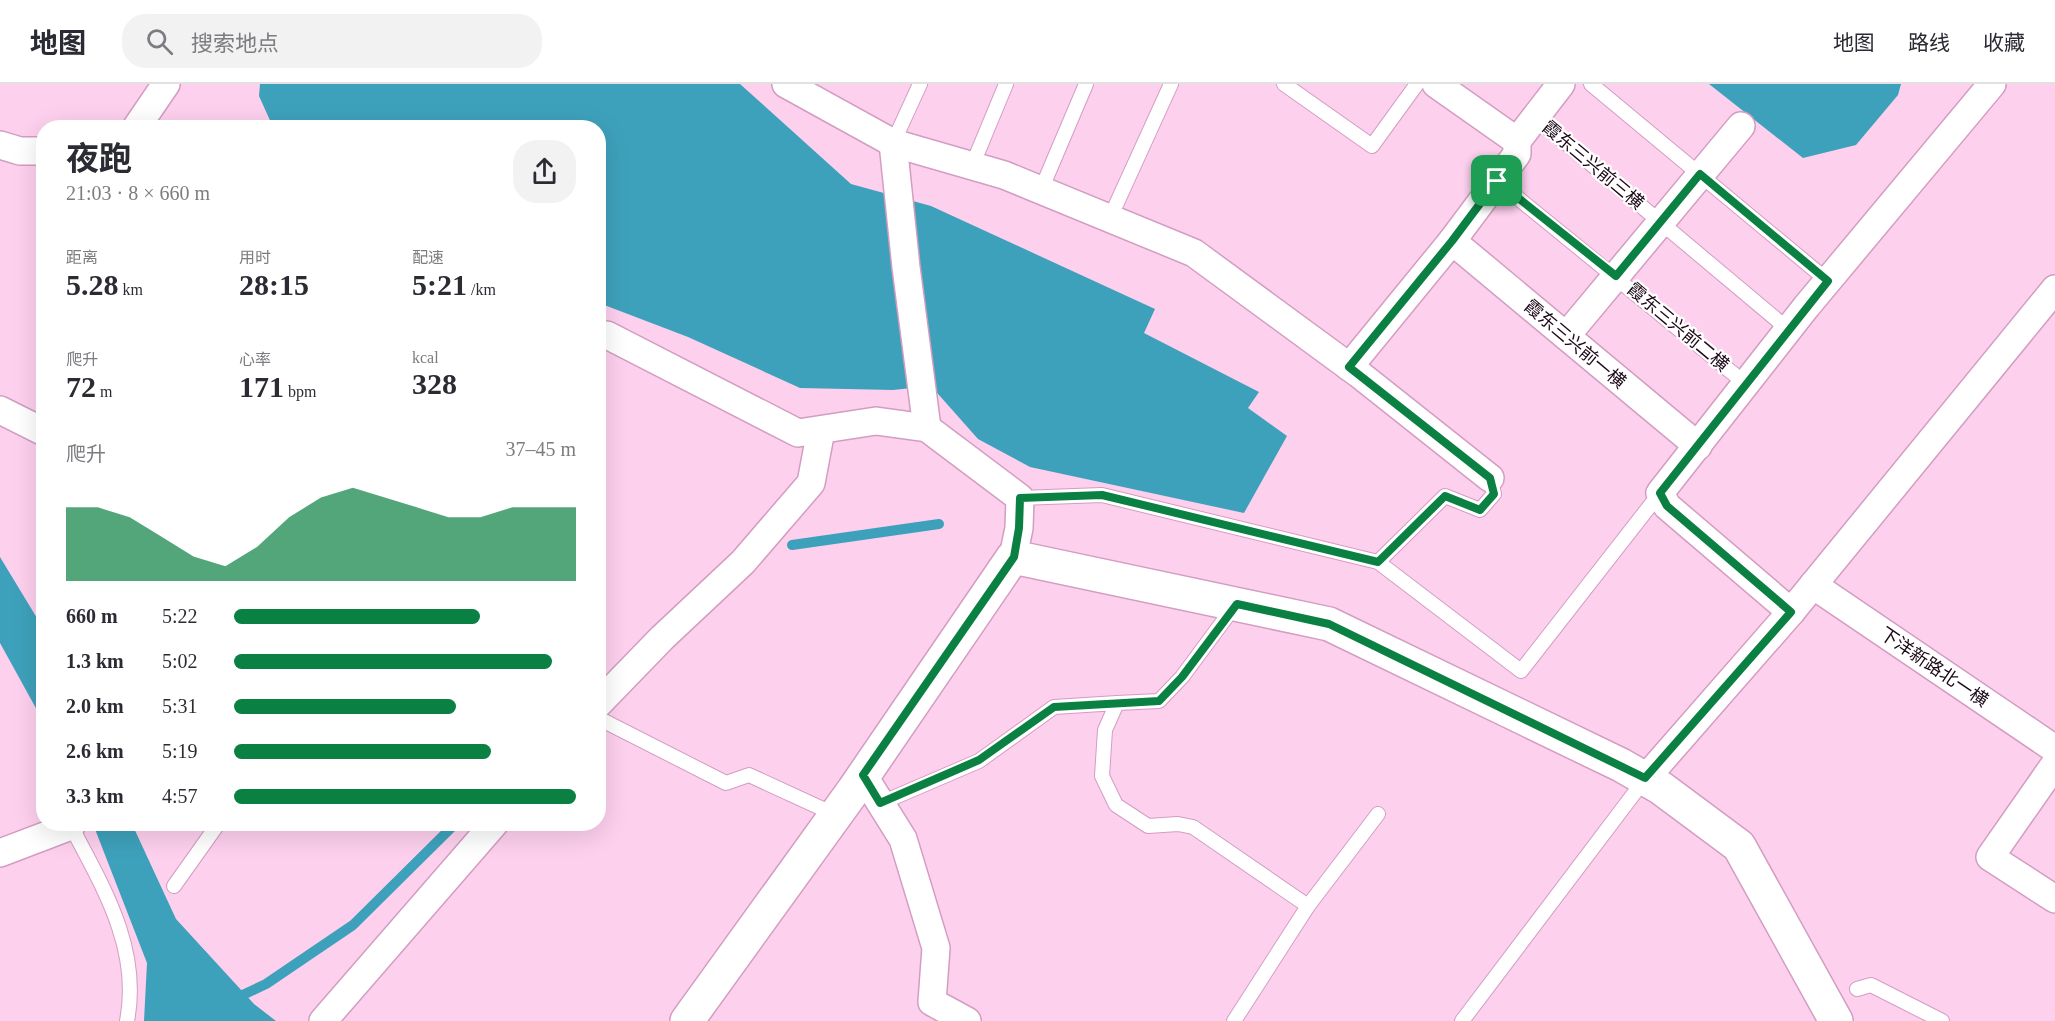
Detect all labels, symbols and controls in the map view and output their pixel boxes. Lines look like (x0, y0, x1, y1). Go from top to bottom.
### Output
search box (122, 14, 542, 68)
icon: search (143, 25, 176, 58)
text: 地图 (30, 28, 86, 59)
text: 搜索地点 (191, 31, 279, 56)
text: 地图 (1833, 31, 1875, 55)
text: 路线 (1908, 31, 1950, 55)
text: 收藏 (1983, 31, 2025, 55)
street label: 霞东三兴前三横 (1538, 117, 1648, 213)
button: share (513, 140, 576, 203)
text: 夜跑 (66, 141, 132, 177)
pin (1471, 155, 1522, 206)
icon: arrive (1480, 164, 1513, 197)
text: 21:03 · 8 × 660 m (66, 182, 210, 204)
text: 距离 (66, 249, 98, 266)
text: 用时 (239, 249, 271, 266)
text: 配速 (412, 249, 444, 266)
text: 5.28 (66, 268, 119, 301)
text: 28:15 (239, 268, 309, 301)
text: 5:21 (412, 268, 467, 301)
street label: 霞东三兴前二横 (1623, 279, 1733, 375)
text: km (119, 281, 143, 298)
text: /km (467, 281, 496, 298)
street label: 霞东三兴前一横 (1520, 296, 1630, 392)
text: kcal (412, 349, 439, 366)
text: 爬升 (66, 351, 98, 368)
text: 心率 (239, 351, 271, 368)
text: 328 (412, 367, 457, 400)
text: 72 (66, 370, 96, 403)
text: 171 (239, 370, 284, 403)
text: m (96, 383, 112, 400)
text: bpm (284, 383, 316, 400)
text: 37–45 m (505, 438, 576, 460)
text: 爬升 (66, 443, 106, 465)
text: 660 m (66, 605, 118, 627)
text: 5:22 (162, 605, 198, 627)
street label: 下洋新路北一横 (1876, 623, 1992, 711)
text: 1.3 km (66, 650, 124, 672)
text: 5:02 (162, 650, 198, 672)
text: 2.0 km (66, 695, 124, 717)
text: 5:31 (162, 695, 198, 717)
text: 2.6 km (66, 740, 124, 762)
text: 5:19 (162, 740, 198, 762)
text: 3.3 km (66, 785, 124, 807)
text: 4:57 (162, 785, 198, 807)

